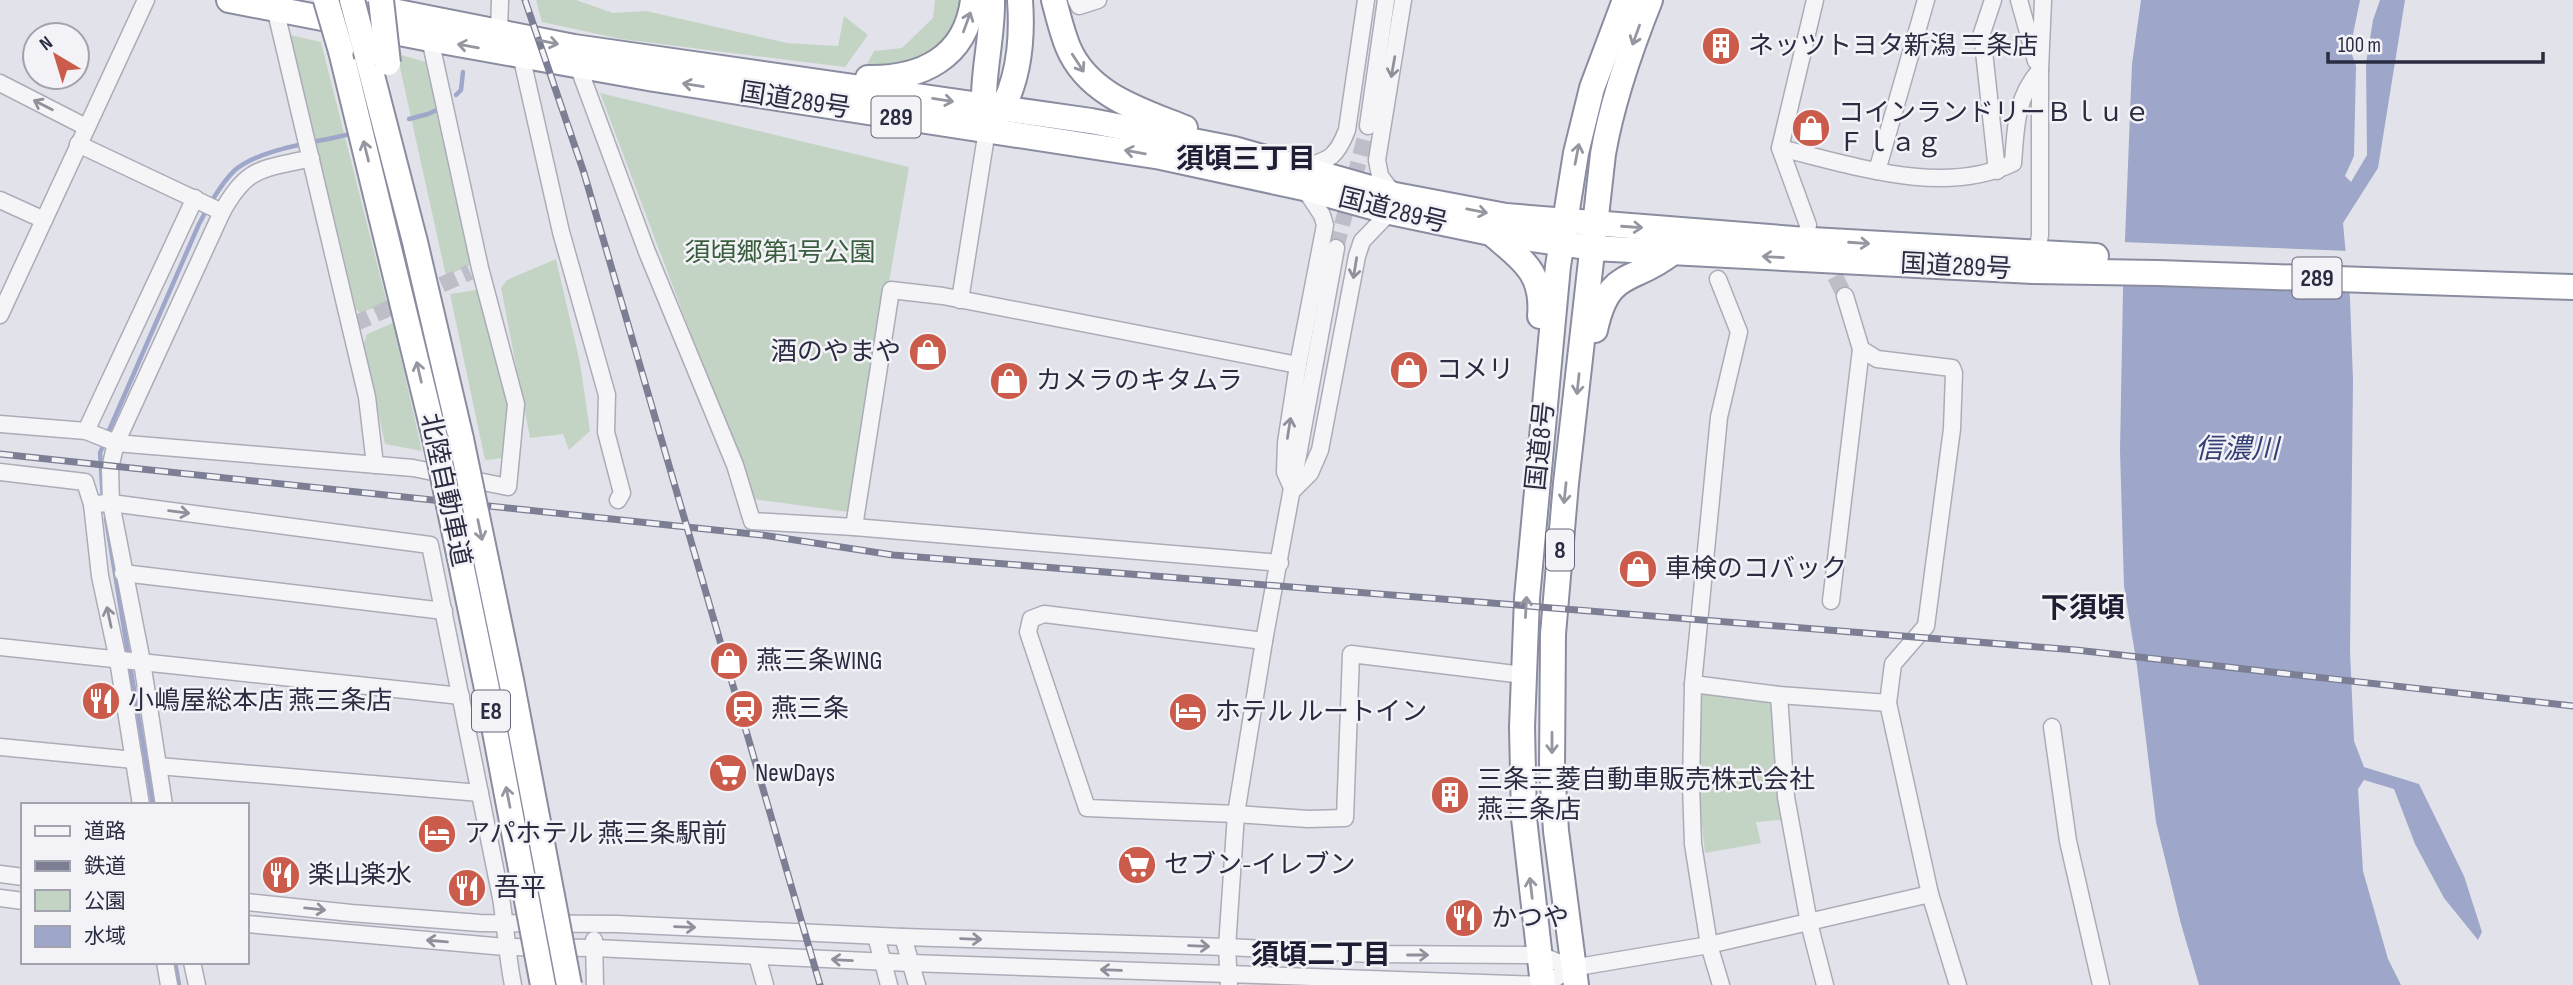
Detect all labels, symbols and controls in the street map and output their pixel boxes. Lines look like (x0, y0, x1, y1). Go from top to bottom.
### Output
one-way arrow (962, 12, 974, 34)
north arrow (21, 21, 91, 91)
scale bar (2328, 21, 2543, 65)
one-way arrow (1629, 23, 1642, 45)
building icon: ネッツトヨタ新潟 三条店 (1700, 25, 1742, 67)
place label: ネッツトヨタ新潟 三条店 (1748, 31, 2038, 62)
text: N (35, 32, 58, 56)
text: 100 m (2338, 33, 2381, 58)
one-way arrow (536, 35, 559, 49)
one-way arrow (457, 39, 480, 52)
one-way arrow (1071, 53, 1086, 72)
one-way arrow (1386, 56, 1399, 78)
street label: 国道289号 (737, 77, 853, 125)
one-way arrow (682, 78, 704, 91)
one-way arrow (931, 94, 954, 107)
road number: 289 (872, 96, 920, 138)
one-way arrow (33, 98, 54, 112)
place label: コインランドリーＢｌｕｅ Ｆｌａｇ (1838, 98, 2150, 159)
shop icon: コインランドリーＢｌｕｅ Ｆｌａｇ (1790, 107, 1832, 149)
one-way arrow (359, 140, 372, 162)
district label: 須頃三丁目 (1176, 143, 1316, 176)
one-way arrow (1570, 143, 1584, 166)
one-way arrow (1124, 145, 1147, 159)
street label: 国道289号 (1335, 182, 1451, 240)
one-way arrow (1465, 204, 1488, 218)
one-way arrow (1620, 221, 1643, 234)
one-way arrow (1847, 237, 1870, 250)
park label: 須頃郷第1号公園 (684, 238, 876, 269)
street label: 国道289号 (1899, 249, 2013, 285)
one-way arrow (1762, 251, 1785, 264)
one-way arrow (1348, 256, 1361, 279)
road number: 289 (2292, 258, 2342, 298)
shop icon: 酒のやまや (907, 331, 949, 373)
place label: 酒のやまや (771, 337, 901, 368)
shop icon: コメリ (1388, 349, 1430, 391)
place label: コメリ (1436, 355, 1514, 386)
shop icon: カメラのキタムラ (988, 360, 1030, 402)
one-way arrow (412, 361, 425, 384)
place label: カメラのキタムラ (1036, 366, 1243, 397)
one-way arrow (1571, 372, 1584, 394)
street label: 国道8号 (1521, 400, 1561, 492)
street label: 北陸自動車道 (414, 410, 476, 570)
one-way arrow (1282, 417, 1295, 440)
water label: 信濃川 (2195, 433, 2282, 466)
one-way arrow (1558, 482, 1571, 504)
one-way arrow (167, 505, 190, 518)
one-way arrow (474, 518, 488, 541)
road number: 8 (1546, 530, 1574, 570)
shop icon: 車検のコバック (1617, 548, 1659, 590)
place label: 車検のコバック (1665, 554, 1847, 585)
district label: 下須頃 (2041, 592, 2125, 625)
one-way arrow (1520, 596, 1533, 619)
one-way arrow (101, 606, 115, 629)
shop icon: 燕三条WING (708, 640, 750, 682)
place label: 燕三条WING (756, 646, 882, 677)
restaurant icon: 小嶋屋総本店 燕三条店 (80, 680, 122, 722)
place label: 小嶋屋総本店 燕三条店 (128, 686, 392, 717)
station icon: 燕三条 (723, 688, 765, 730)
road number: E8 (472, 690, 510, 732)
hotel icon: ホテル ルートイン (1167, 691, 1209, 733)
place label: 燕三条 (771, 694, 849, 725)
place label: ホテル ルートイン (1215, 697, 1427, 728)
one-way arrow (1545, 731, 1559, 754)
supermarket icon: NewDays (707, 752, 749, 794)
place label: NewDays (755, 758, 835, 789)
place label: 三条三菱自動車販売株式会社 燕三条店 (1477, 765, 1815, 826)
building icon: 三条三菱自動車販売株式会社 燕三条店 (1429, 774, 1471, 816)
one-way arrow (501, 786, 514, 809)
legend (21, 803, 248, 964)
hotel icon: アパホテル 燕三条駅前 (416, 813, 458, 855)
text: 道路 (84, 819, 126, 844)
place label: アパホテル 燕三条駅前 (464, 819, 728, 850)
supermarket icon: セブン-イレブン (1116, 844, 1158, 886)
place label: セブン-イレブン (1164, 850, 1356, 881)
text: 鉄道 (84, 854, 126, 879)
restaurant icon: 楽山楽水 (260, 854, 302, 896)
place label: 楽山楽水 (308, 860, 412, 891)
restaurant icon: 吾平 (446, 867, 488, 909)
place label: 吾平 (494, 873, 546, 904)
one-way arrow (1524, 877, 1537, 900)
text: 公園 (84, 889, 126, 914)
restaurant icon: かつや (1443, 897, 1485, 939)
one-way arrow (303, 903, 325, 916)
place label: かつや (1491, 903, 1569, 934)
one-way arrow (673, 921, 696, 934)
text: 水域 (84, 924, 126, 949)
one-way arrow (960, 932, 983, 946)
one-way arrow (426, 934, 449, 947)
one-way arrow (1187, 939, 1210, 952)
district label: 須頃二丁目 (1251, 939, 1391, 972)
one-way arrow (1406, 948, 1429, 961)
one-way arrow (831, 953, 854, 966)
one-way arrow (1099, 964, 1122, 977)

